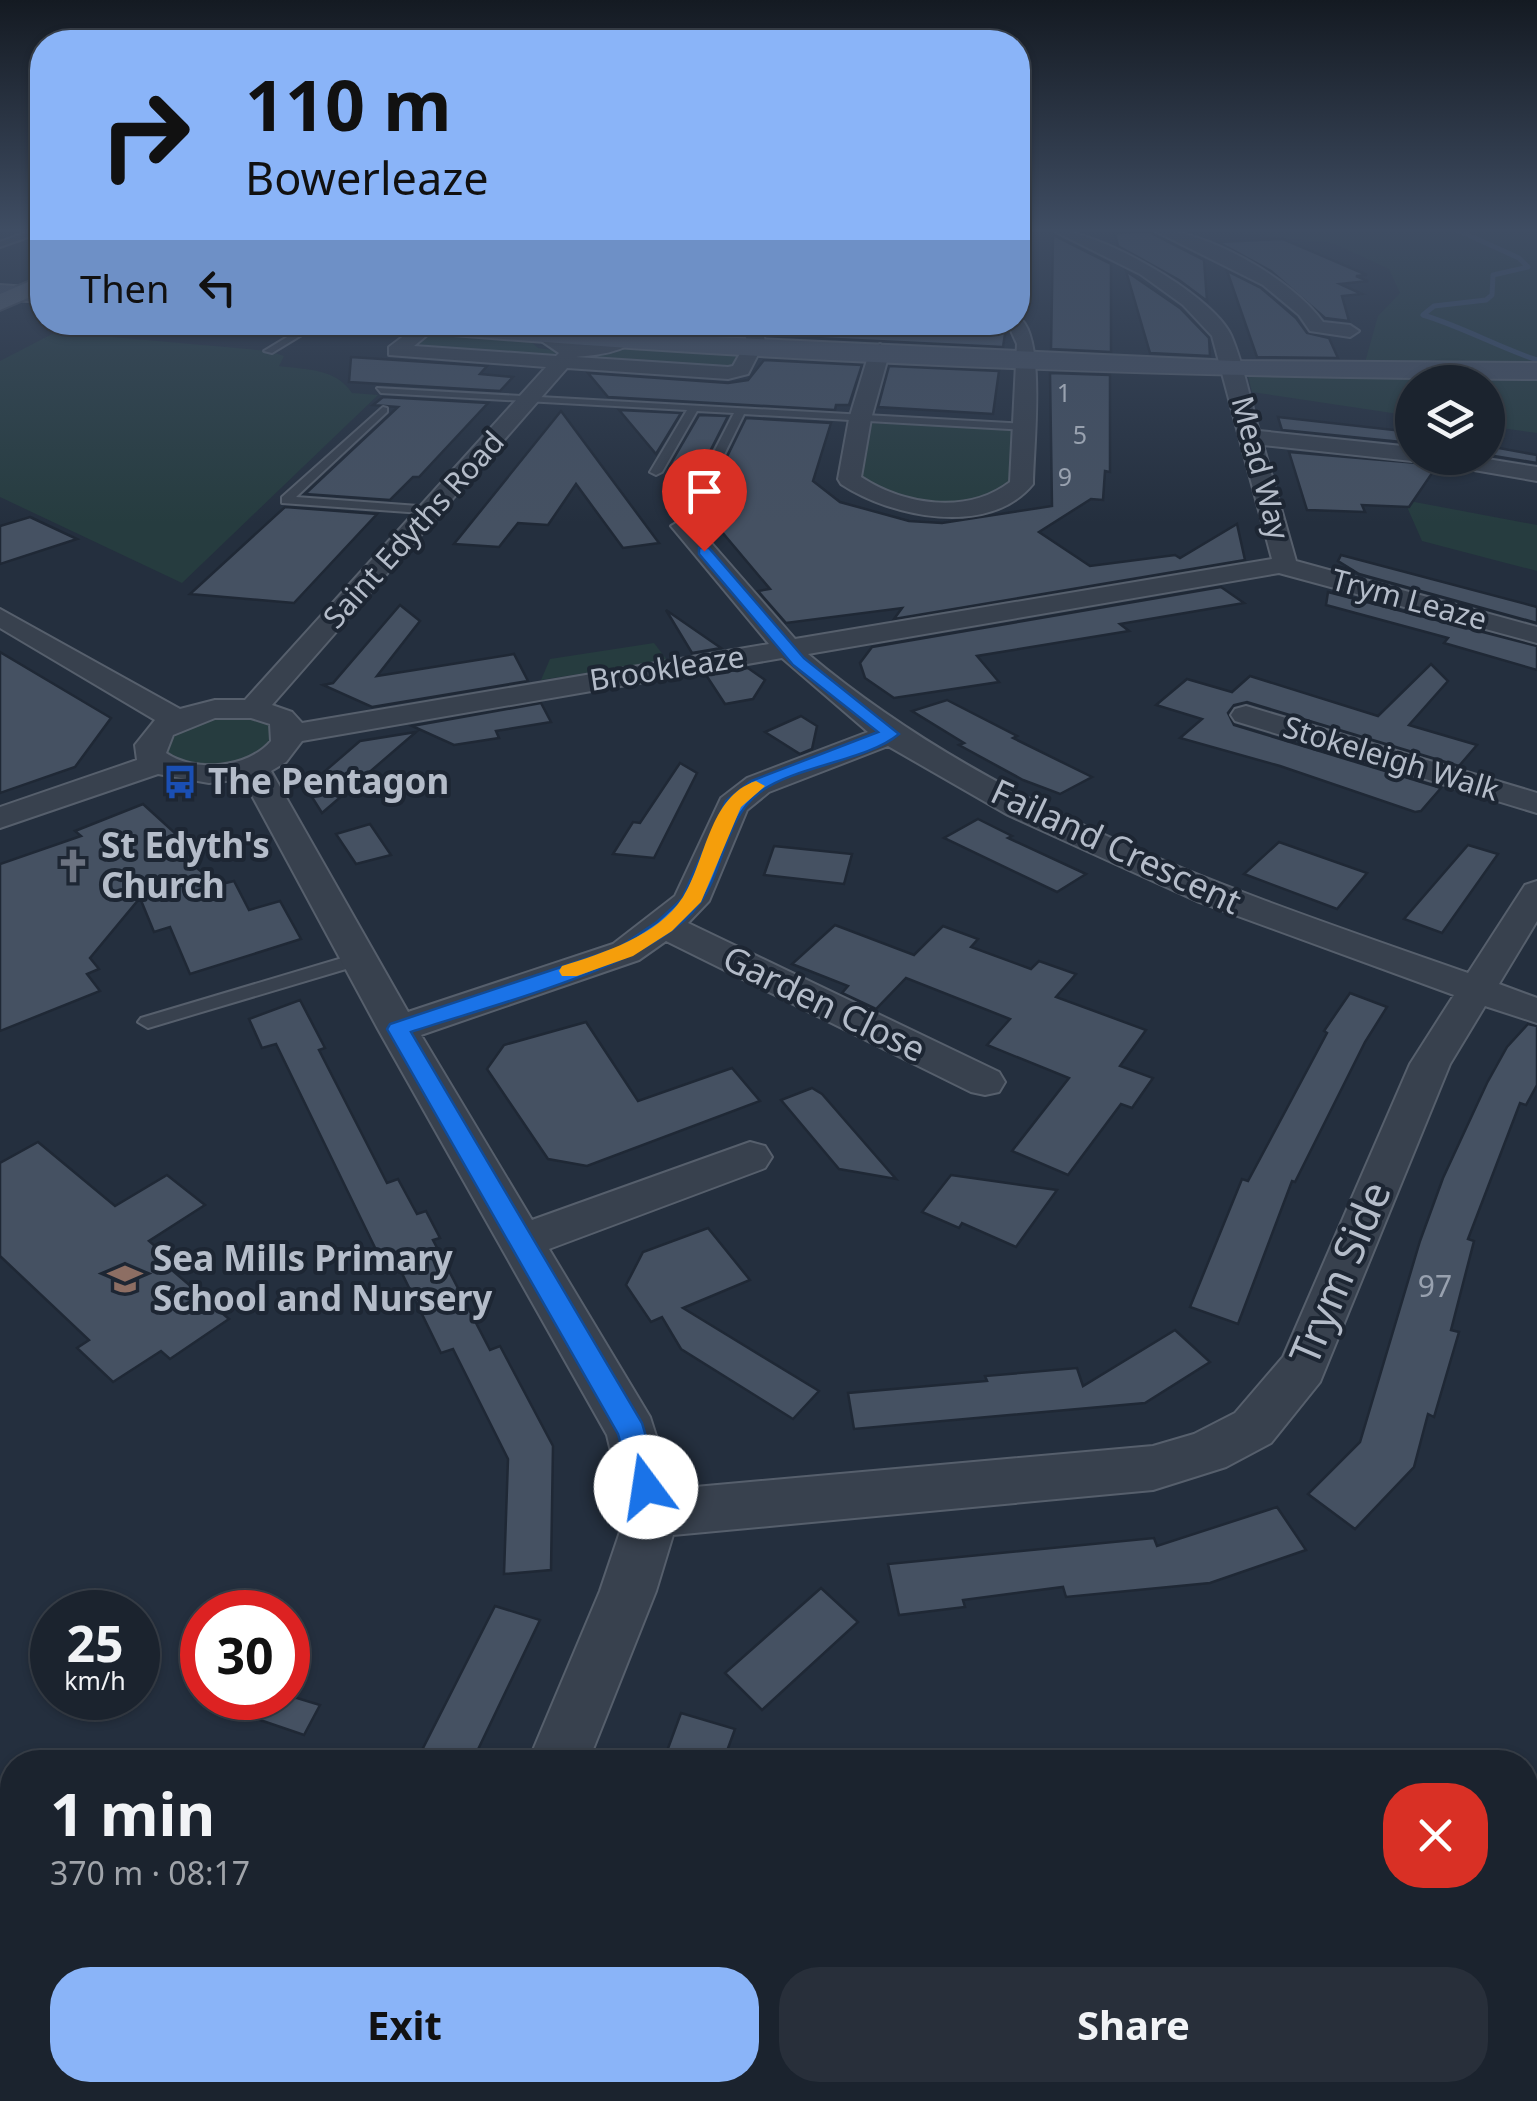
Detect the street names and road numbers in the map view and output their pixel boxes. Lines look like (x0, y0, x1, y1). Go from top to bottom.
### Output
street label: Mead Way (1223, 391, 1300, 544)
street label: Saint Edyths Road (313, 422, 513, 636)
street label: Trym Leaze (1327, 558, 1492, 639)
street label: Brookleaze (586, 635, 747, 700)
street label: Stokeleigh Walk (1279, 705, 1504, 810)
street label: Failand Crescent (984, 767, 1249, 924)
street label: Garden Close (716, 933, 934, 1072)
street label: Trym Side (1275, 1172, 1403, 1373)

